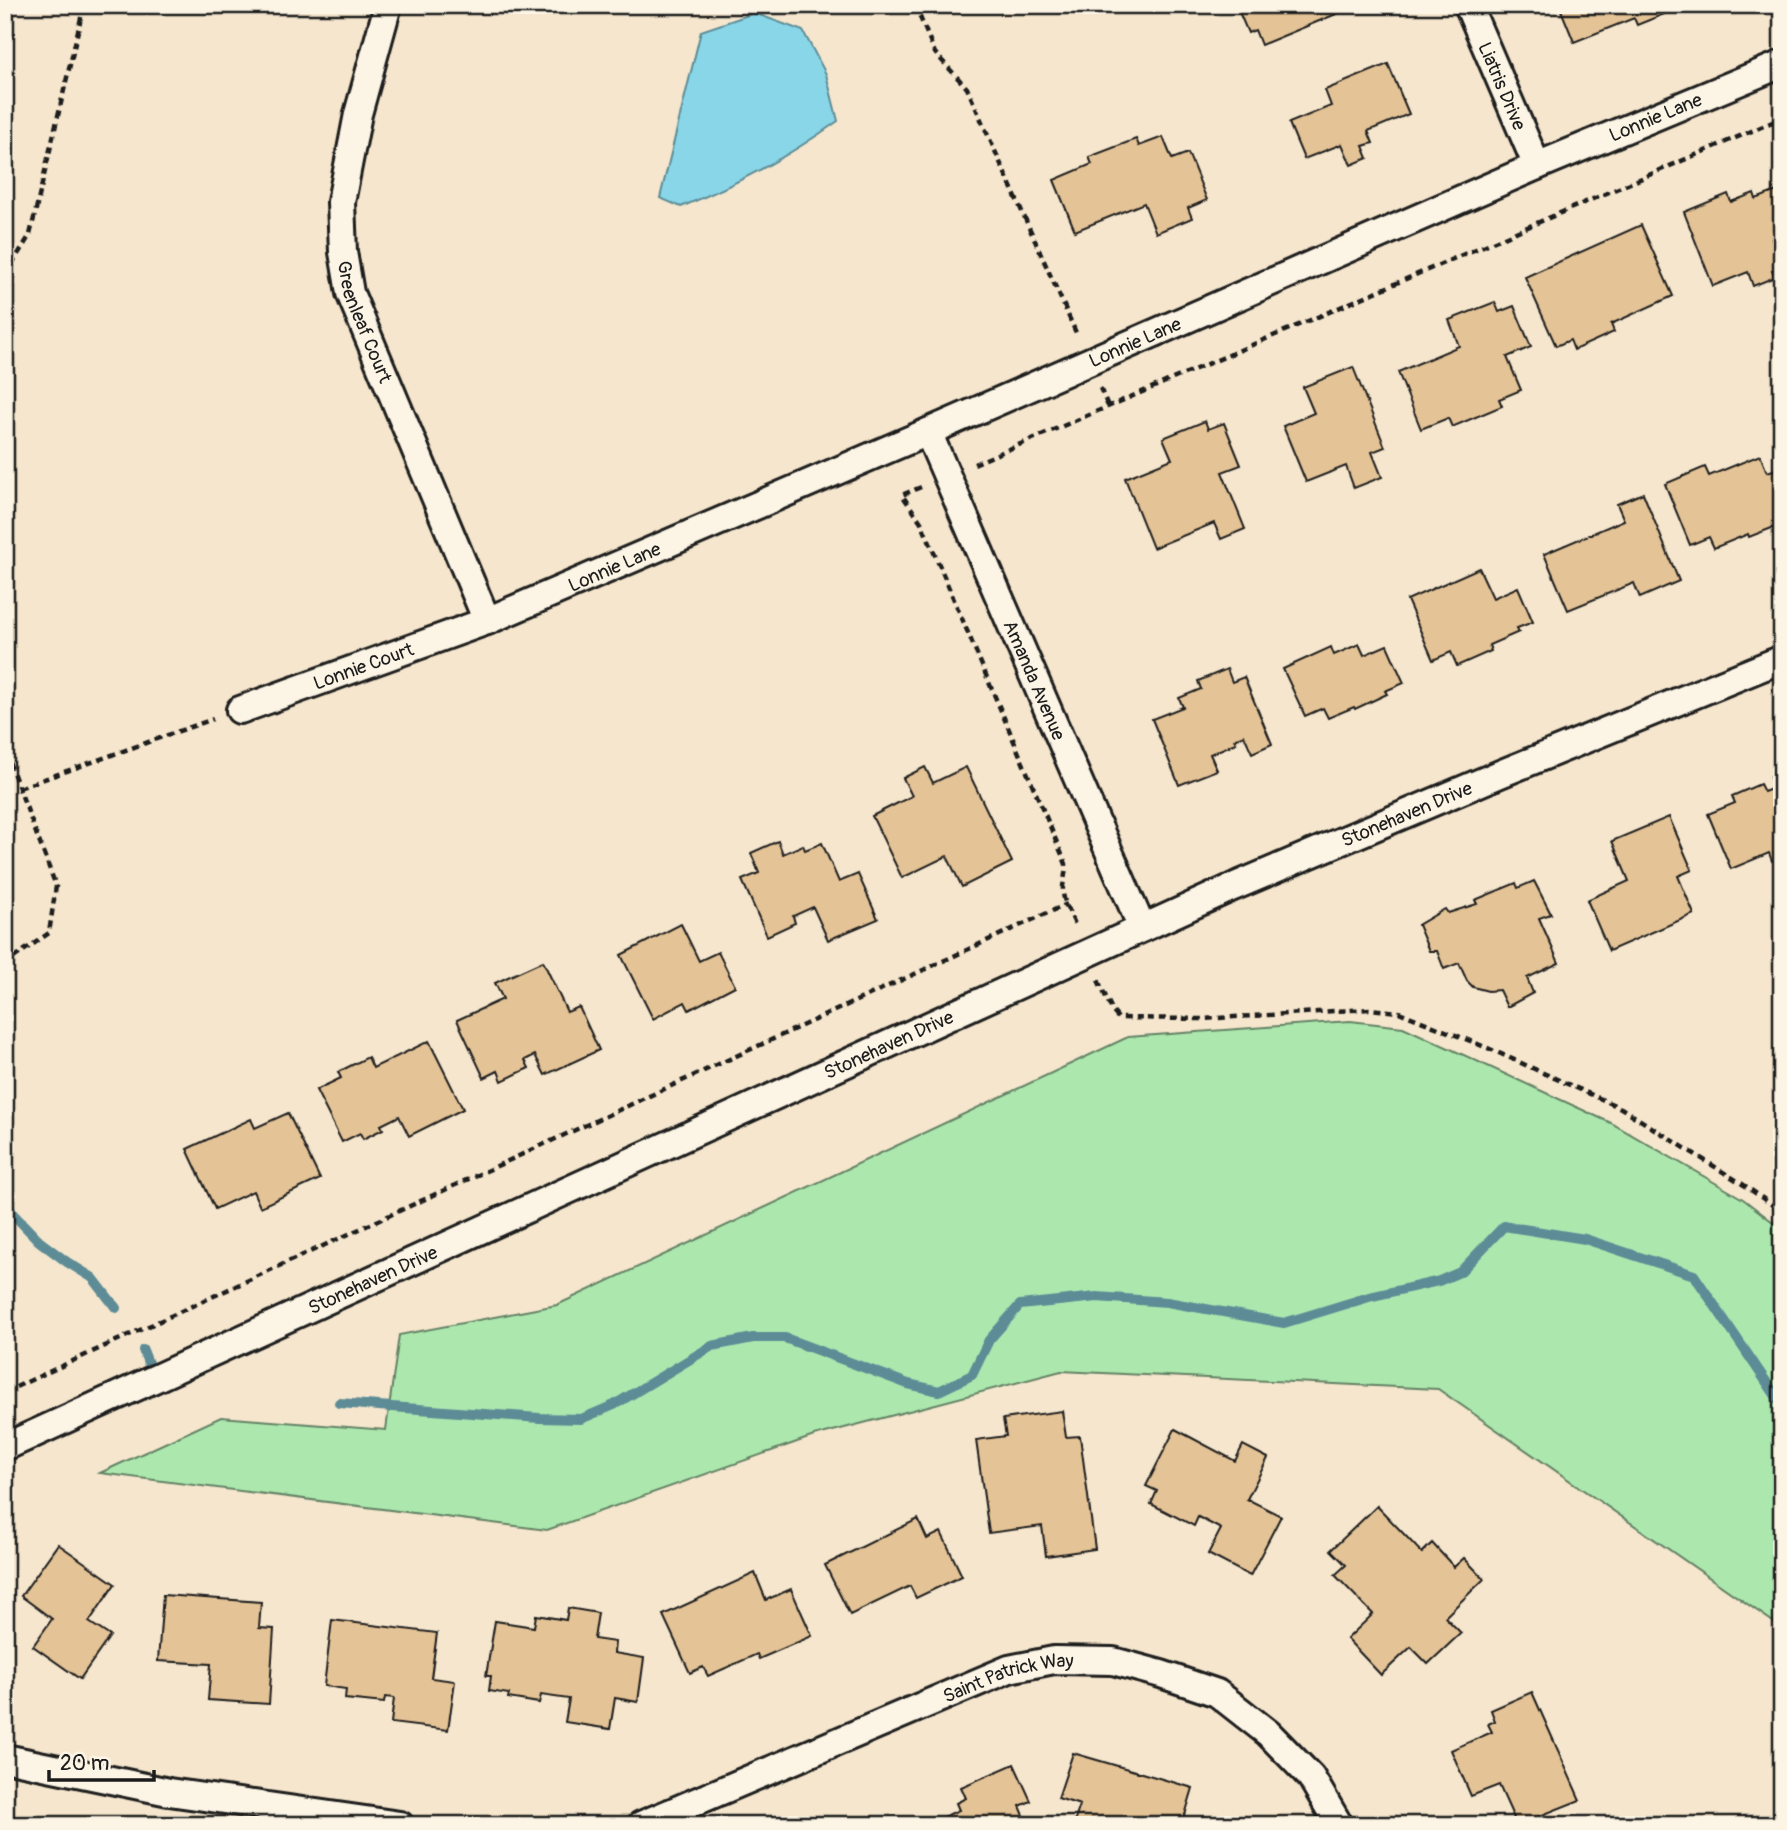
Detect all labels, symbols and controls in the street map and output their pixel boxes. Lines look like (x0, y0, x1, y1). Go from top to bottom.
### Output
street label: Liatris Drive (1472, 39, 1531, 135)
street label: Lonnie Lane (1606, 87, 1706, 148)
street label: Greenleaf Court (332, 259, 397, 387)
street label: Lonnie Lane (1085, 312, 1186, 373)
street label: Lonnie Lane (565, 537, 665, 598)
street label: Amanda Avenue (998, 617, 1071, 745)
street label: Lonnie Court (310, 637, 417, 696)
street label: Stonehaven Drive (1338, 776, 1476, 853)
street label: Stonehaven Drive (820, 1005, 958, 1085)
street label: Stonehaven Drive (304, 1240, 442, 1320)
street label: Saint Patrick Way (939, 1649, 1074, 1709)
scale bar (49, 1739, 154, 1783)
text: 20 m (60, 1750, 109, 1777)

